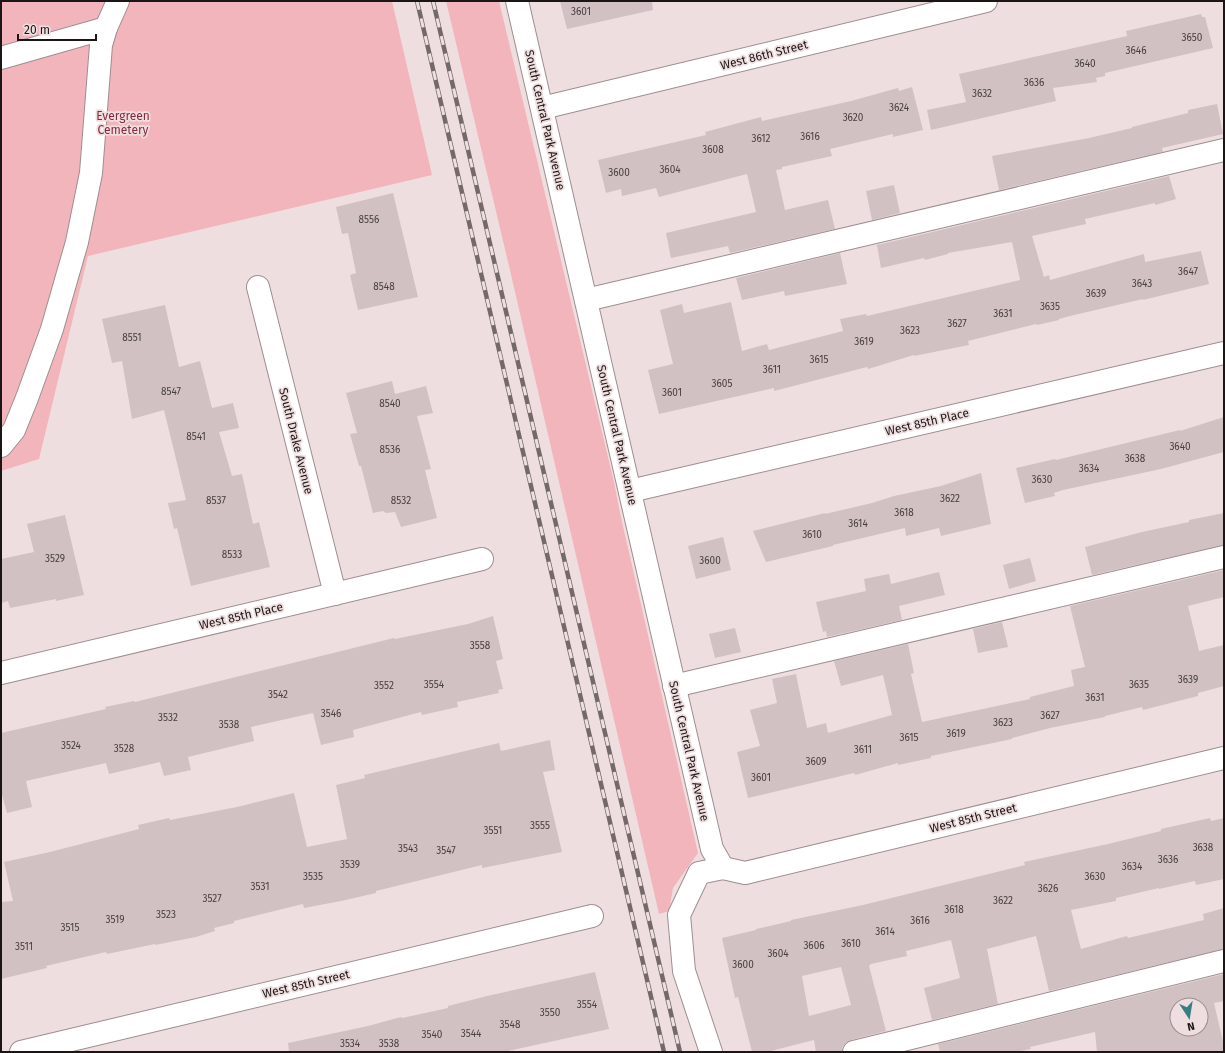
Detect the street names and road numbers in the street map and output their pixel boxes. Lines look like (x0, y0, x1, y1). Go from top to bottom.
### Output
street label: West 86th Street (719, 37, 810, 73)
street label: South Central Park Avenue (522, 49, 568, 191)
street label: South Central Park Avenue (594, 364, 640, 506)
street label: South Drake Avenue (276, 386, 316, 496)
street label: West 85th Place (884, 406, 970, 438)
street label: West 85th Place (198, 600, 284, 632)
street label: South Central Park Avenue (666, 680, 712, 822)
street label: West 85th Street (928, 800, 1019, 836)
street label: West 85th Street (261, 967, 352, 1001)

